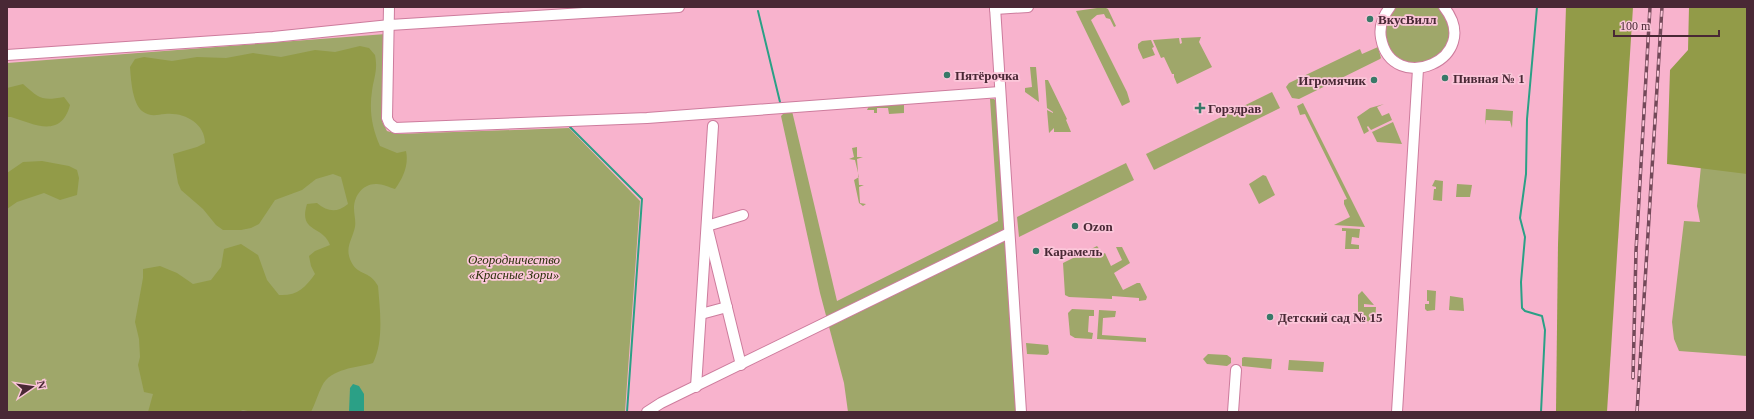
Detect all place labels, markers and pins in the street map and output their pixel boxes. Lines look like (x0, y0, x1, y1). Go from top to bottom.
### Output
place label: ВкусВилл (1378, 12, 1437, 27)
marker: ВкусВилл (1365, 14, 1375, 24)
place label: Пятёрочка (955, 68, 1019, 83)
marker: Пятёрочка (942, 70, 952, 80)
place label: Пивная № 1 (1453, 71, 1525, 86)
place label: Игромячик (1298, 73, 1367, 88)
marker: Пивная № 1 (1440, 73, 1450, 83)
marker: Игромячик (1369, 75, 1379, 85)
place label: Горздрав (1208, 101, 1261, 116)
marker: Горздрав (1195, 103, 1205, 113)
place label: Ozon (1083, 219, 1113, 234)
marker: Ozon (1070, 221, 1080, 231)
place label: Карамель (1044, 244, 1102, 259)
marker: Карамель (1031, 246, 1041, 256)
place label: Детский сад № 15 (1278, 310, 1383, 325)
marker: Детский сад № 15 (1265, 312, 1275, 322)

